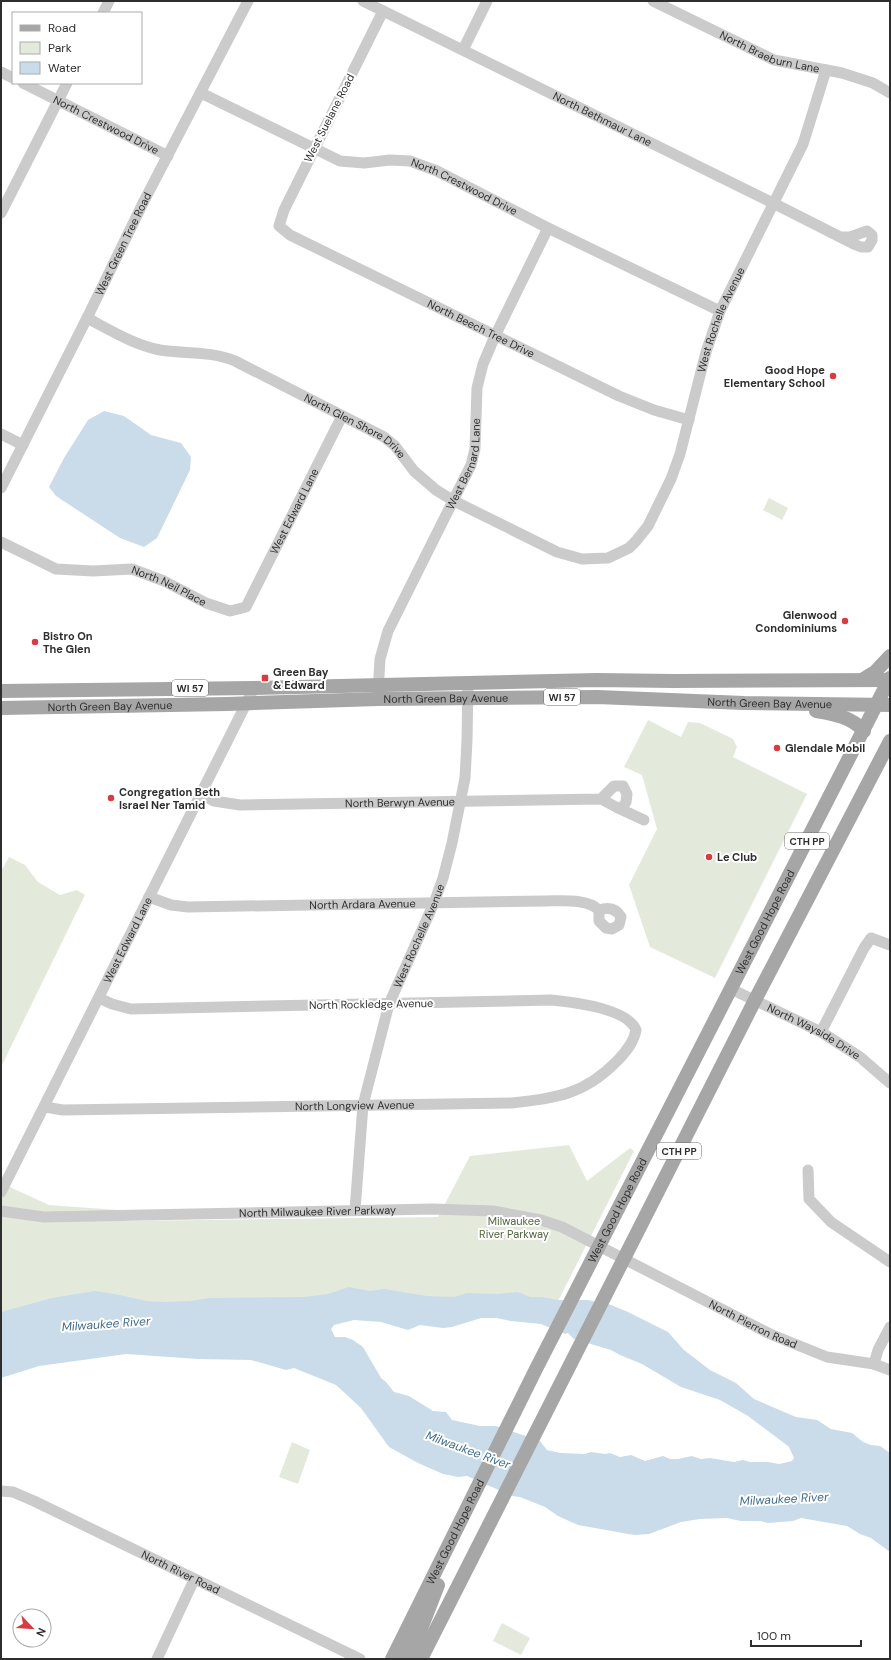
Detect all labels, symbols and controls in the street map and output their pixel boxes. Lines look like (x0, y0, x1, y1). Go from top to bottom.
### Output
legend (12, 12, 142, 84)
text: Road (48, 20, 76, 36)
street label: North Braeburn Lane (717, 28, 821, 76)
text: Park (48, 40, 72, 56)
text: Water (48, 60, 82, 76)
street label: West Suelane Road (301, 71, 357, 165)
street label: North Bethmaur Lane (551, 89, 654, 149)
street label: North Crestwood Drive (51, 92, 161, 157)
street label: North Crestwood Drive (409, 155, 520, 218)
street label: West Green Tree Road (92, 190, 154, 298)
street label: West Rochelle Avenue (694, 265, 748, 374)
street label: North Beech Tree Drive (425, 296, 537, 361)
place label: Good Hope Elementary School (724, 363, 825, 390)
marker: Good Hope Elementary School (828, 371, 838, 381)
street label: North Glen Shore Drive (302, 390, 409, 461)
street label: West Bernard Lane (443, 418, 483, 512)
street label: West Edward Lane (267, 466, 322, 556)
street label: North Neil Place (130, 562, 209, 609)
place label: Glenwood Condominiums (755, 608, 837, 635)
marker: Glenwood Condominiums (840, 616, 850, 626)
place label: Bistro On The Glen (43, 629, 93, 656)
marker: Bistro On The Glen (30, 637, 40, 647)
place label: Green Bay & Edward (273, 665, 329, 692)
marker: Green Bay & Edward (260, 673, 270, 683)
road number: WI 57 (172, 680, 208, 696)
road number: WI 57 (544, 689, 580, 705)
street label: North Green Bay Avenue (383, 691, 508, 706)
street label: North Green Bay Avenue (707, 695, 832, 711)
street label: North Green Bay Avenue (48, 698, 172, 714)
place label: Glendale Mobil (785, 741, 865, 755)
marker: Glendale Mobil (772, 743, 782, 753)
place label: Congregation Beth Israel Ner Tamid (119, 785, 220, 812)
marker: Congregation Beth Israel Ner Tamid (106, 793, 116, 803)
street label: North Berwyn Avenue (345, 794, 455, 810)
road number: CTH PP (785, 833, 829, 849)
place label: Le Club (717, 850, 757, 864)
marker: Le Club (704, 852, 714, 862)
street label: West Good Hope Road (732, 867, 798, 977)
street label: West Rochelle Avenue (390, 882, 447, 990)
street label: West Edward Lane (100, 895, 155, 985)
street label: North Ardara Avenue (309, 896, 416, 912)
street label: North Rockledge Avenue (309, 996, 433, 1012)
street label: North Wayside Drive (765, 1000, 863, 1062)
street label: North Longview Avenue (295, 1098, 415, 1113)
road number: CTH PP (657, 1143, 701, 1159)
street label: West Good Hope Road (585, 1156, 650, 1265)
street label: North Milwaukee River Parkway (239, 1203, 396, 1220)
park label: Milwaukee River Parkway (479, 1214, 549, 1241)
street label: North Pierron Road (707, 1297, 799, 1351)
water label: Milwaukee River (61, 1313, 151, 1335)
water label: Milwaukee River (424, 1427, 513, 1473)
street label: West Good Hope Road (423, 1477, 487, 1587)
water label: Milwaukee River (739, 1489, 829, 1509)
street label: North River Road (139, 1547, 222, 1597)
north arrow (12, 1608, 52, 1648)
scale bar (751, 1622, 861, 1648)
text: N (33, 1626, 49, 1639)
text: 100 m (757, 1628, 791, 1644)

